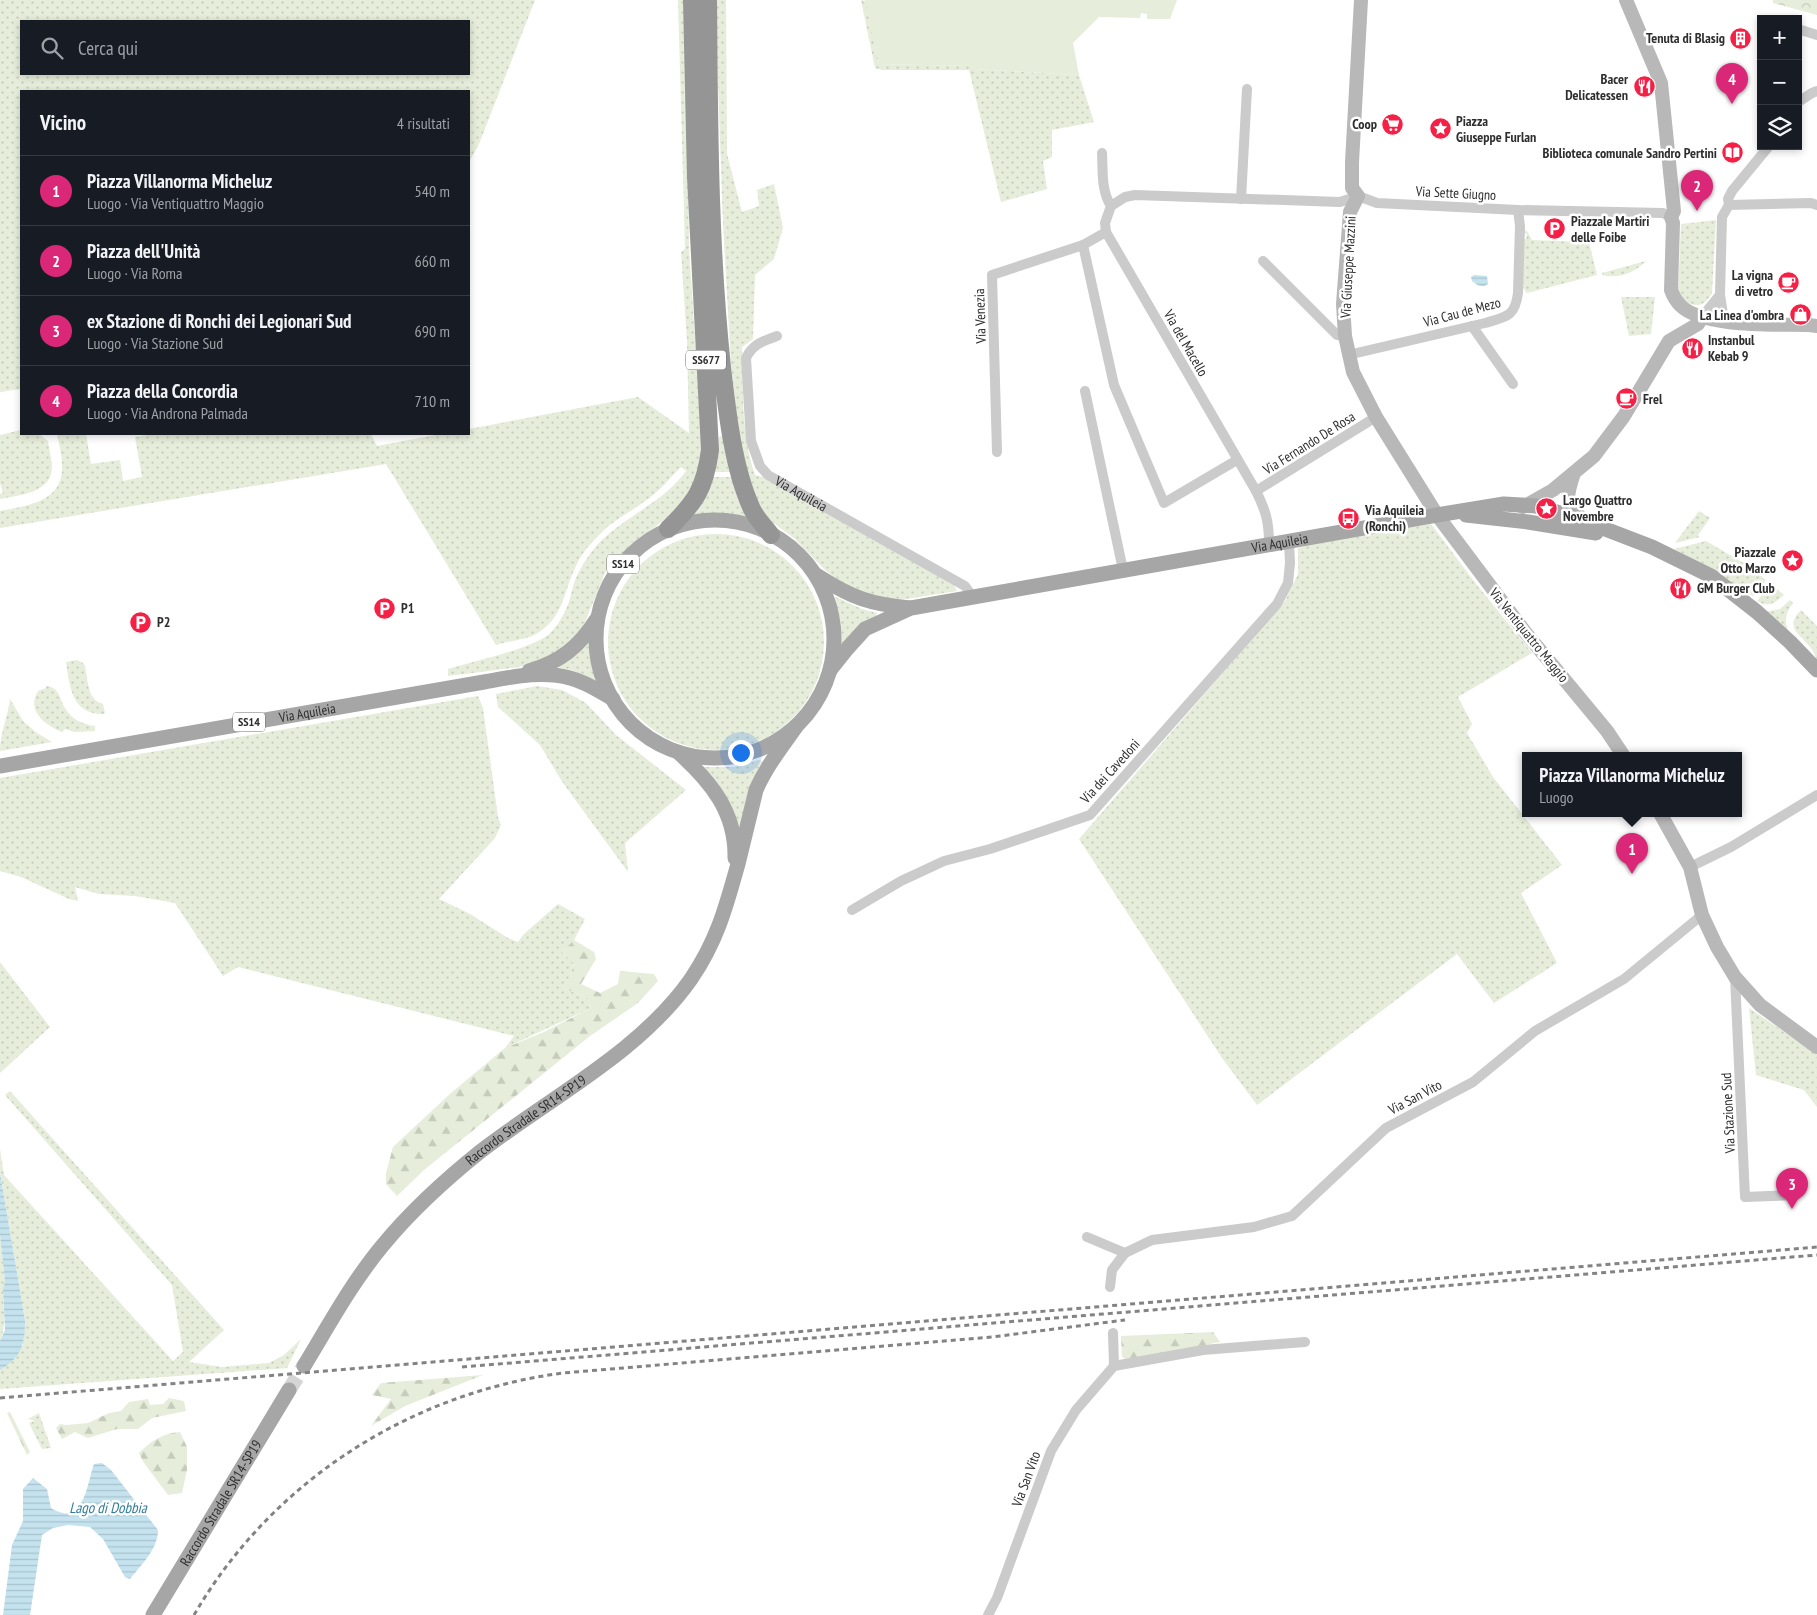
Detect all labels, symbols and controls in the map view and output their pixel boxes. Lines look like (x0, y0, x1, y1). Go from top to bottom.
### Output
map controls (1757, 15, 1802, 150)
button: + (1757, 15, 1802, 60)
search box (20, 20, 470, 75)
building icon: Tenuta di Blasig (1729, 26, 1753, 50)
place label: Tenuta di Blasig (1646, 29, 1725, 47)
icon: search (38, 34, 66, 62)
text: Cerca qui (78, 36, 138, 60)
button: − (1757, 60, 1802, 105)
pin: 4 (1716, 63, 1748, 104)
place label: Bacer Delicatessen (1565, 70, 1629, 104)
restaurant icon: Bacer Delicatessen (1632, 75, 1656, 99)
button: layers (1757, 105, 1802, 150)
text: Vicino (40, 109, 86, 136)
supermarket icon: Coop (1381, 112, 1405, 136)
place label: Piazza Giuseppe Furlan (1456, 112, 1536, 146)
text: 4 risultati (397, 113, 450, 133)
place label: Coop (1352, 115, 1377, 133)
place icon: Piazza Giuseppe Furlan (1428, 117, 1452, 141)
library icon: Biblioteca comunale Sandro Pertini (1721, 141, 1745, 165)
place label: Biblioteca comunale Sandro Pertini (1543, 144, 1717, 162)
text: Piazza Villanorma Micheluz (87, 169, 272, 193)
pin: 2 (1681, 170, 1713, 211)
text: 1 (52, 181, 60, 201)
text: 540 m (415, 181, 450, 201)
street label: Via Sette Giugno (1414, 182, 1497, 204)
text: Luogo · Via Ventiquattro Maggio (87, 193, 264, 213)
place label: Piazzale Martiri delle Foibe (1571, 212, 1649, 246)
street label: Via Giuseppe Mazzini (1336, 215, 1360, 320)
parking icon: Piazzale Martiri delle Foibe (1543, 217, 1567, 241)
text: Piazza dell'Unità (87, 239, 200, 263)
text: 2 (52, 251, 60, 271)
text: 660 m (415, 251, 450, 271)
text: Luogo · Via Roma (87, 263, 182, 283)
place label: La vigna di vetro (1732, 266, 1773, 300)
cafe icon: La vigna di vetro (1777, 271, 1801, 295)
street label: Via Venezia (970, 288, 990, 345)
street label: Via Cau de Mezo (1420, 293, 1503, 331)
shop icon: La Linea d'ombra (1788, 303, 1812, 327)
street label: Via del Macello (1159, 306, 1212, 379)
place label: La Linea d'ombra (1700, 306, 1784, 324)
text: ex Stazione di Ronchi dei Legionari Sud (87, 309, 352, 333)
text: 3 (52, 321, 60, 341)
text: 690 m (415, 321, 450, 341)
place label: Instanbul Kebab 9 (1708, 331, 1755, 365)
text: Luogo · Via Stazione Sud (87, 333, 223, 353)
restaurant icon: Instanbul Kebab 9 (1680, 336, 1704, 360)
road number: SS677 (686, 350, 726, 370)
text: Piazza della Concordia (87, 379, 238, 403)
cafe icon: Frel (1615, 387, 1639, 411)
place label: Frel (1643, 390, 1663, 408)
text: 4 (52, 391, 60, 411)
text: 710 m (415, 391, 450, 411)
text: Luogo · Via Androna Palmada (87, 403, 248, 423)
street label: Via Fernando De Rosa (1259, 408, 1358, 479)
street label: Via Aquileia (771, 471, 830, 516)
place label: Largo Quattro Novembre (1563, 491, 1632, 525)
place icon: Largo Quattro Novembre (1535, 496, 1559, 520)
place label: Via Aquileia (Ronchi) (1364, 501, 1424, 535)
bus stop icon: Via Aquileia (Ronchi) (1337, 506, 1361, 530)
street label: Via Aquileia (1249, 529, 1309, 557)
place label: Piazzale Otto Marzo (1720, 543, 1776, 577)
place icon: Piazzale Otto Marzo (1780, 548, 1804, 572)
road number: SS14 (607, 554, 639, 574)
restaurant icon: GM Burger Club (1669, 576, 1693, 600)
place label: GM Burger Club (1697, 579, 1775, 597)
street label: Via Ventiquattro Maggio (1485, 583, 1573, 686)
parking icon: P1 (373, 596, 397, 620)
place label: P1 (401, 599, 414, 617)
parking icon: P2 (129, 610, 153, 634)
place label: P2 (157, 613, 170, 631)
street label: Via Aquileia (277, 699, 337, 727)
road number: SS14 (233, 712, 265, 732)
street label: Via dei Cavedoni (1076, 735, 1144, 808)
your location (728, 740, 754, 766)
popup (1522, 752, 1742, 817)
text: Piazza Villanorma Micheluz (1539, 763, 1725, 787)
text: Luogo (1539, 787, 1573, 807)
pin: 1 (1616, 833, 1648, 874)
street label: Raccordo Stradale SR14-SP19 (462, 1071, 590, 1169)
street label: Via Stazione Sud (1717, 1072, 1739, 1155)
street label: Via San Vito (1384, 1075, 1445, 1119)
pin: 3 (1776, 1168, 1808, 1209)
street label: Raccordo Stradale SR14-SP19 (176, 1437, 266, 1569)
street label: Via San Vito (1007, 1449, 1044, 1510)
water label: Lago di Dobbia (69, 1498, 148, 1517)

